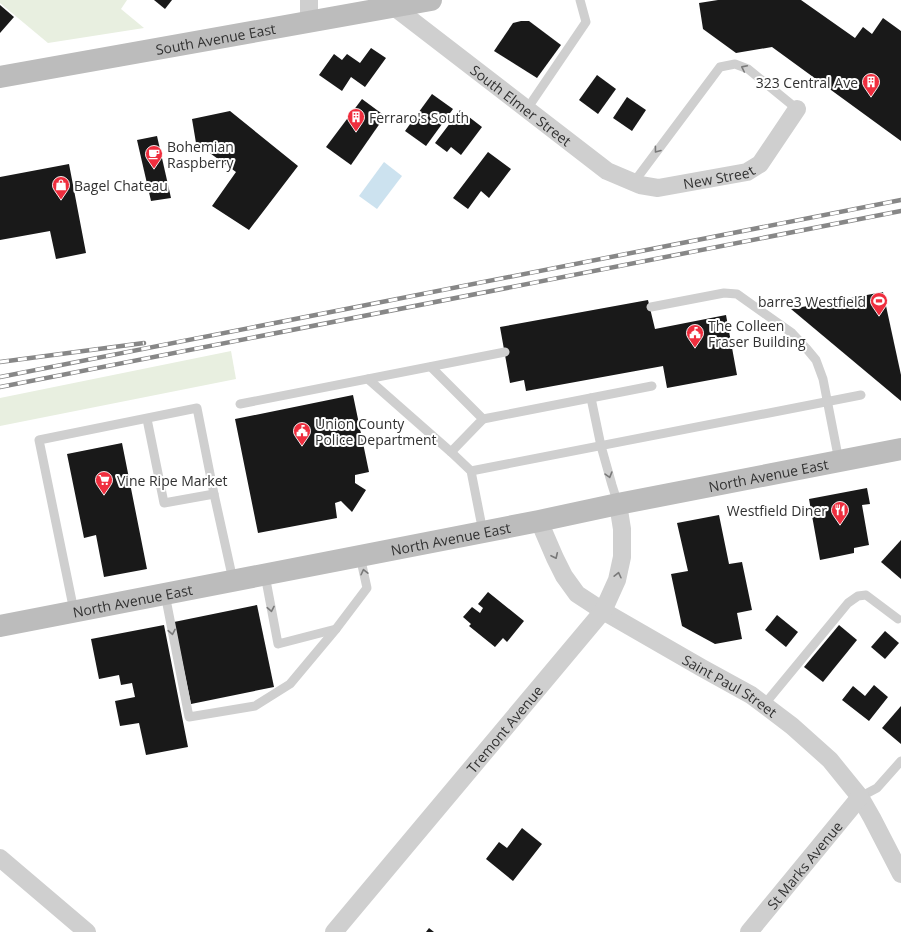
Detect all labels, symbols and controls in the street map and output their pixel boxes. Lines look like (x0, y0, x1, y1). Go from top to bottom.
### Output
street label: South Avenue East (154, 18, 277, 59)
street label: South Elmer Street (467, 60, 576, 150)
one-way arrow (741, 65, 749, 73)
building icon: 323 Central Ave (861, 72, 881, 97)
place label: 323 Central Ave (756, 73, 858, 92)
building icon: Ferraro's South (346, 107, 366, 132)
place label: Ferraro's South (369, 108, 469, 127)
place label: Bohemian Raspberry (167, 137, 235, 172)
cafe icon: Bohemian Raspberry (144, 144, 164, 169)
one-way arrow (655, 146, 662, 153)
street label: New Street (682, 160, 758, 193)
shop icon: Bagel Chateau (51, 175, 71, 200)
place label: Bagel Chateau (74, 176, 168, 195)
sports icon: barre3 Westfield (869, 291, 889, 316)
place label: barre3 Westfield (758, 292, 866, 311)
place label: The Colleen Fraser Building (708, 316, 806, 351)
public building icon: The Colleen Fraser Building (685, 323, 705, 348)
place label: Union County Police Department (315, 414, 437, 449)
public building icon: Union County Police Department (292, 421, 312, 446)
street label: North Avenue East (707, 454, 830, 496)
supermarket icon: Vine Ripe Market (94, 470, 114, 495)
place label: Vine Ripe Market (117, 471, 228, 490)
one-way arrow (604, 471, 613, 478)
restaurant icon: Westfield Diner (830, 500, 850, 525)
place label: Westfield Diner (727, 501, 827, 520)
street label: North Avenue East (389, 517, 512, 559)
one-way arrow (550, 552, 558, 560)
one-way arrow (360, 569, 368, 575)
one-way arrow (613, 572, 621, 578)
street label: North Avenue East (71, 579, 194, 621)
one-way arrow (266, 606, 275, 613)
one-way arrow (168, 629, 176, 635)
street label: Saint Paul Street (679, 649, 781, 721)
street label: Tremont Avenue (462, 681, 546, 777)
street label: St Marks Avenue (762, 817, 846, 913)

